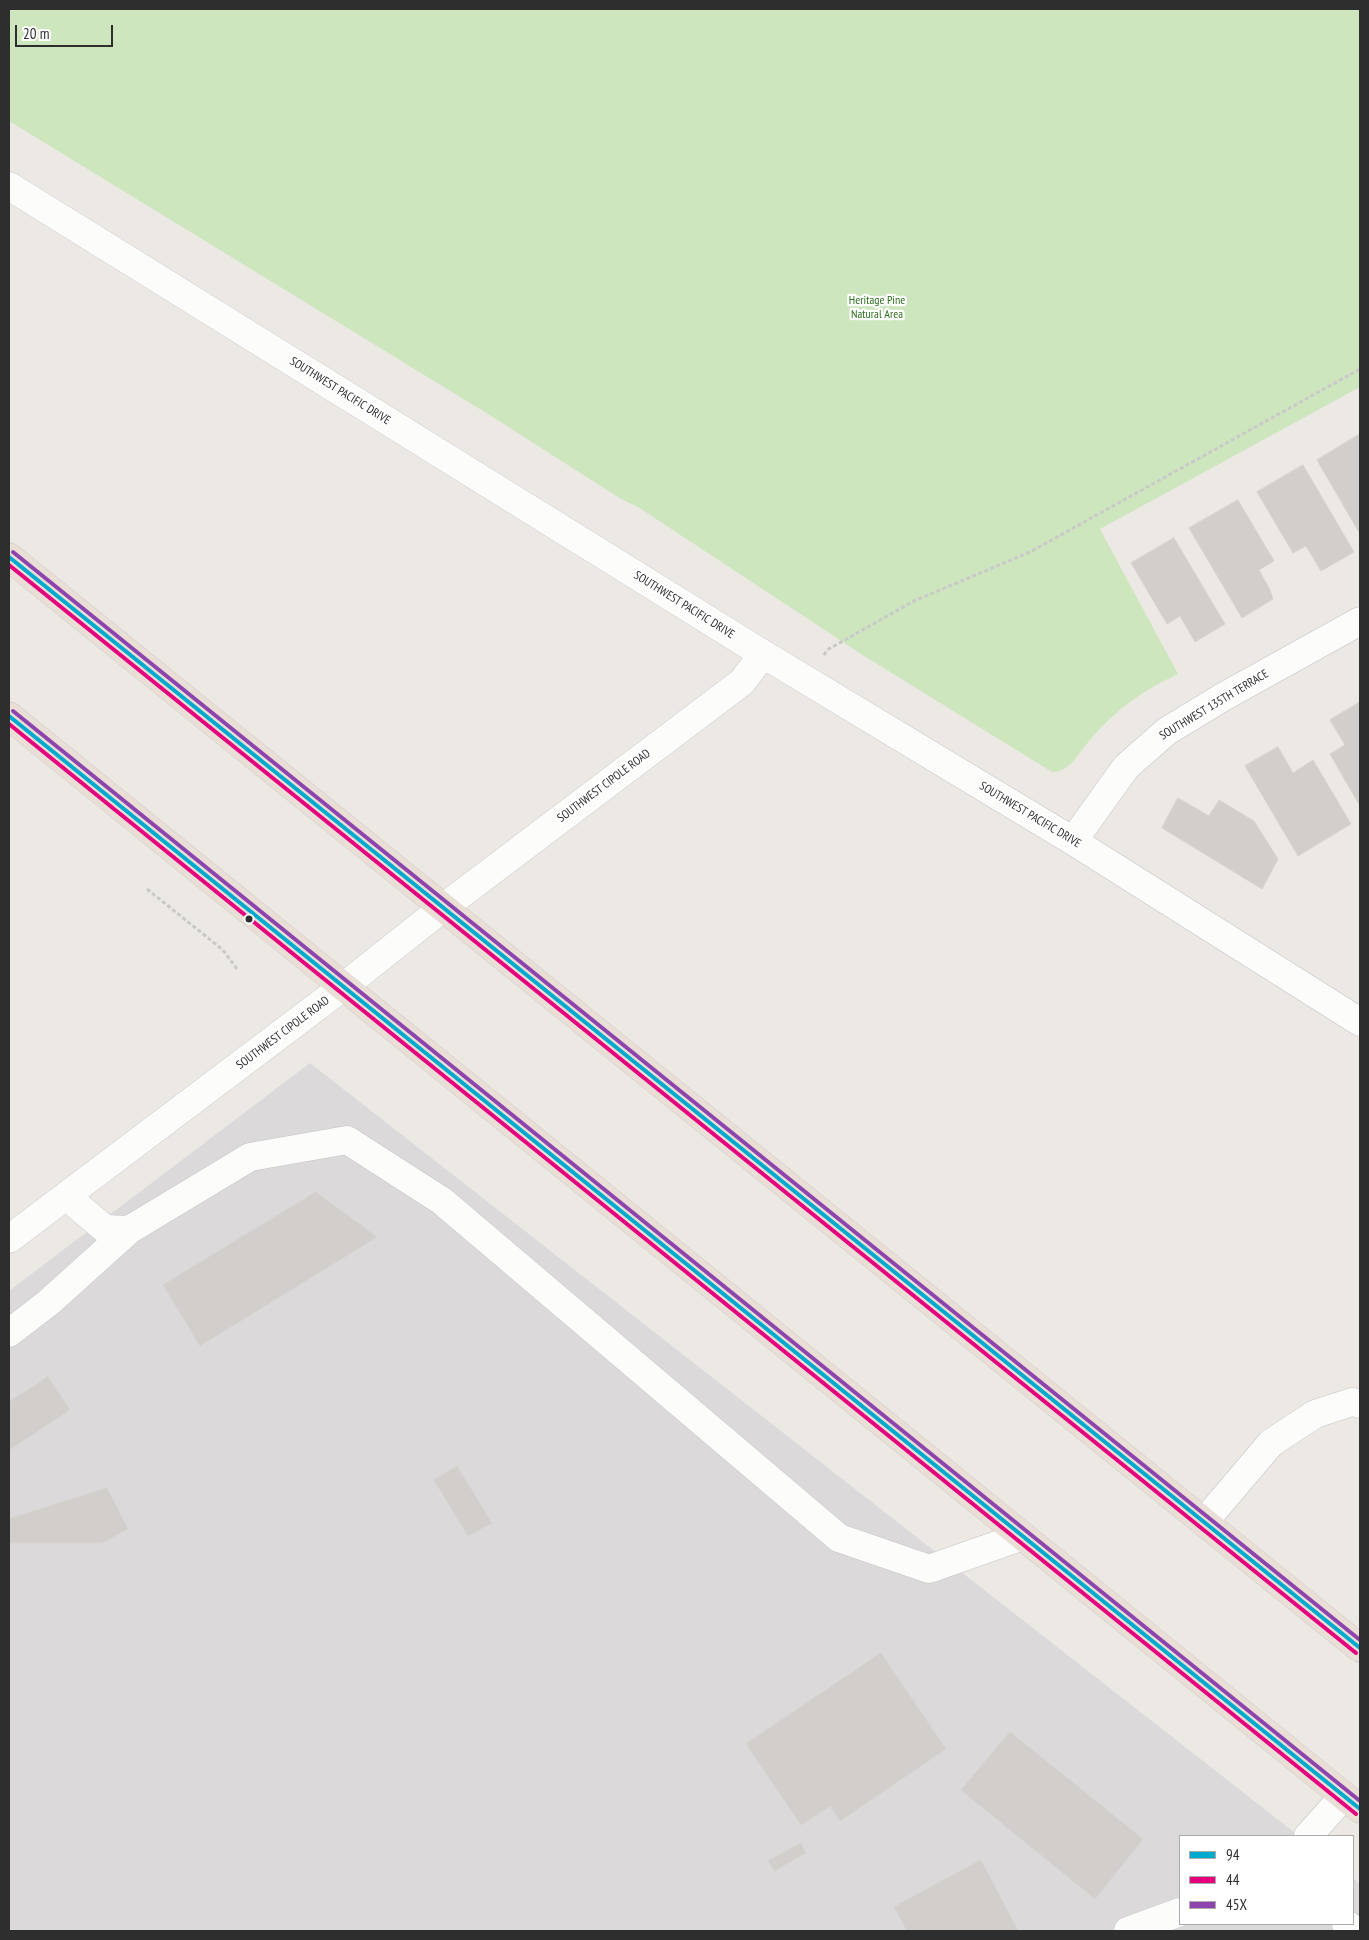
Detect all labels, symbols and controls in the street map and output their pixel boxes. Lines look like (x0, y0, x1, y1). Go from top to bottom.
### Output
scale bar (18, 15, 115, 47)
text: 20 m (23, 24, 49, 43)
park label: Heritage Pine Natural Area (849, 294, 905, 322)
street label: SOUTHWEST PACIFIC DRIVE (287, 354, 393, 428)
street label: SOUTHWEST PACIFIC DRIVE (631, 568, 737, 642)
street label: SOUTHWEST 135TH TERRACE (1157, 667, 1271, 743)
street label: SOUTHWEST CIPOLE ROAD (555, 746, 653, 826)
street label: SOUTHWEST PACIFIC DRIVE (977, 779, 1083, 851)
unlabelled marker (244, 914, 254, 924)
street label: SOUTHWEST CIPOLE ROAD (234, 993, 332, 1073)
legend (1179, 1835, 1354, 1925)
text: 94 (1226, 1845, 1240, 1864)
text: 44 (1226, 1870, 1240, 1889)
text: 45X (1226, 1895, 1247, 1914)

